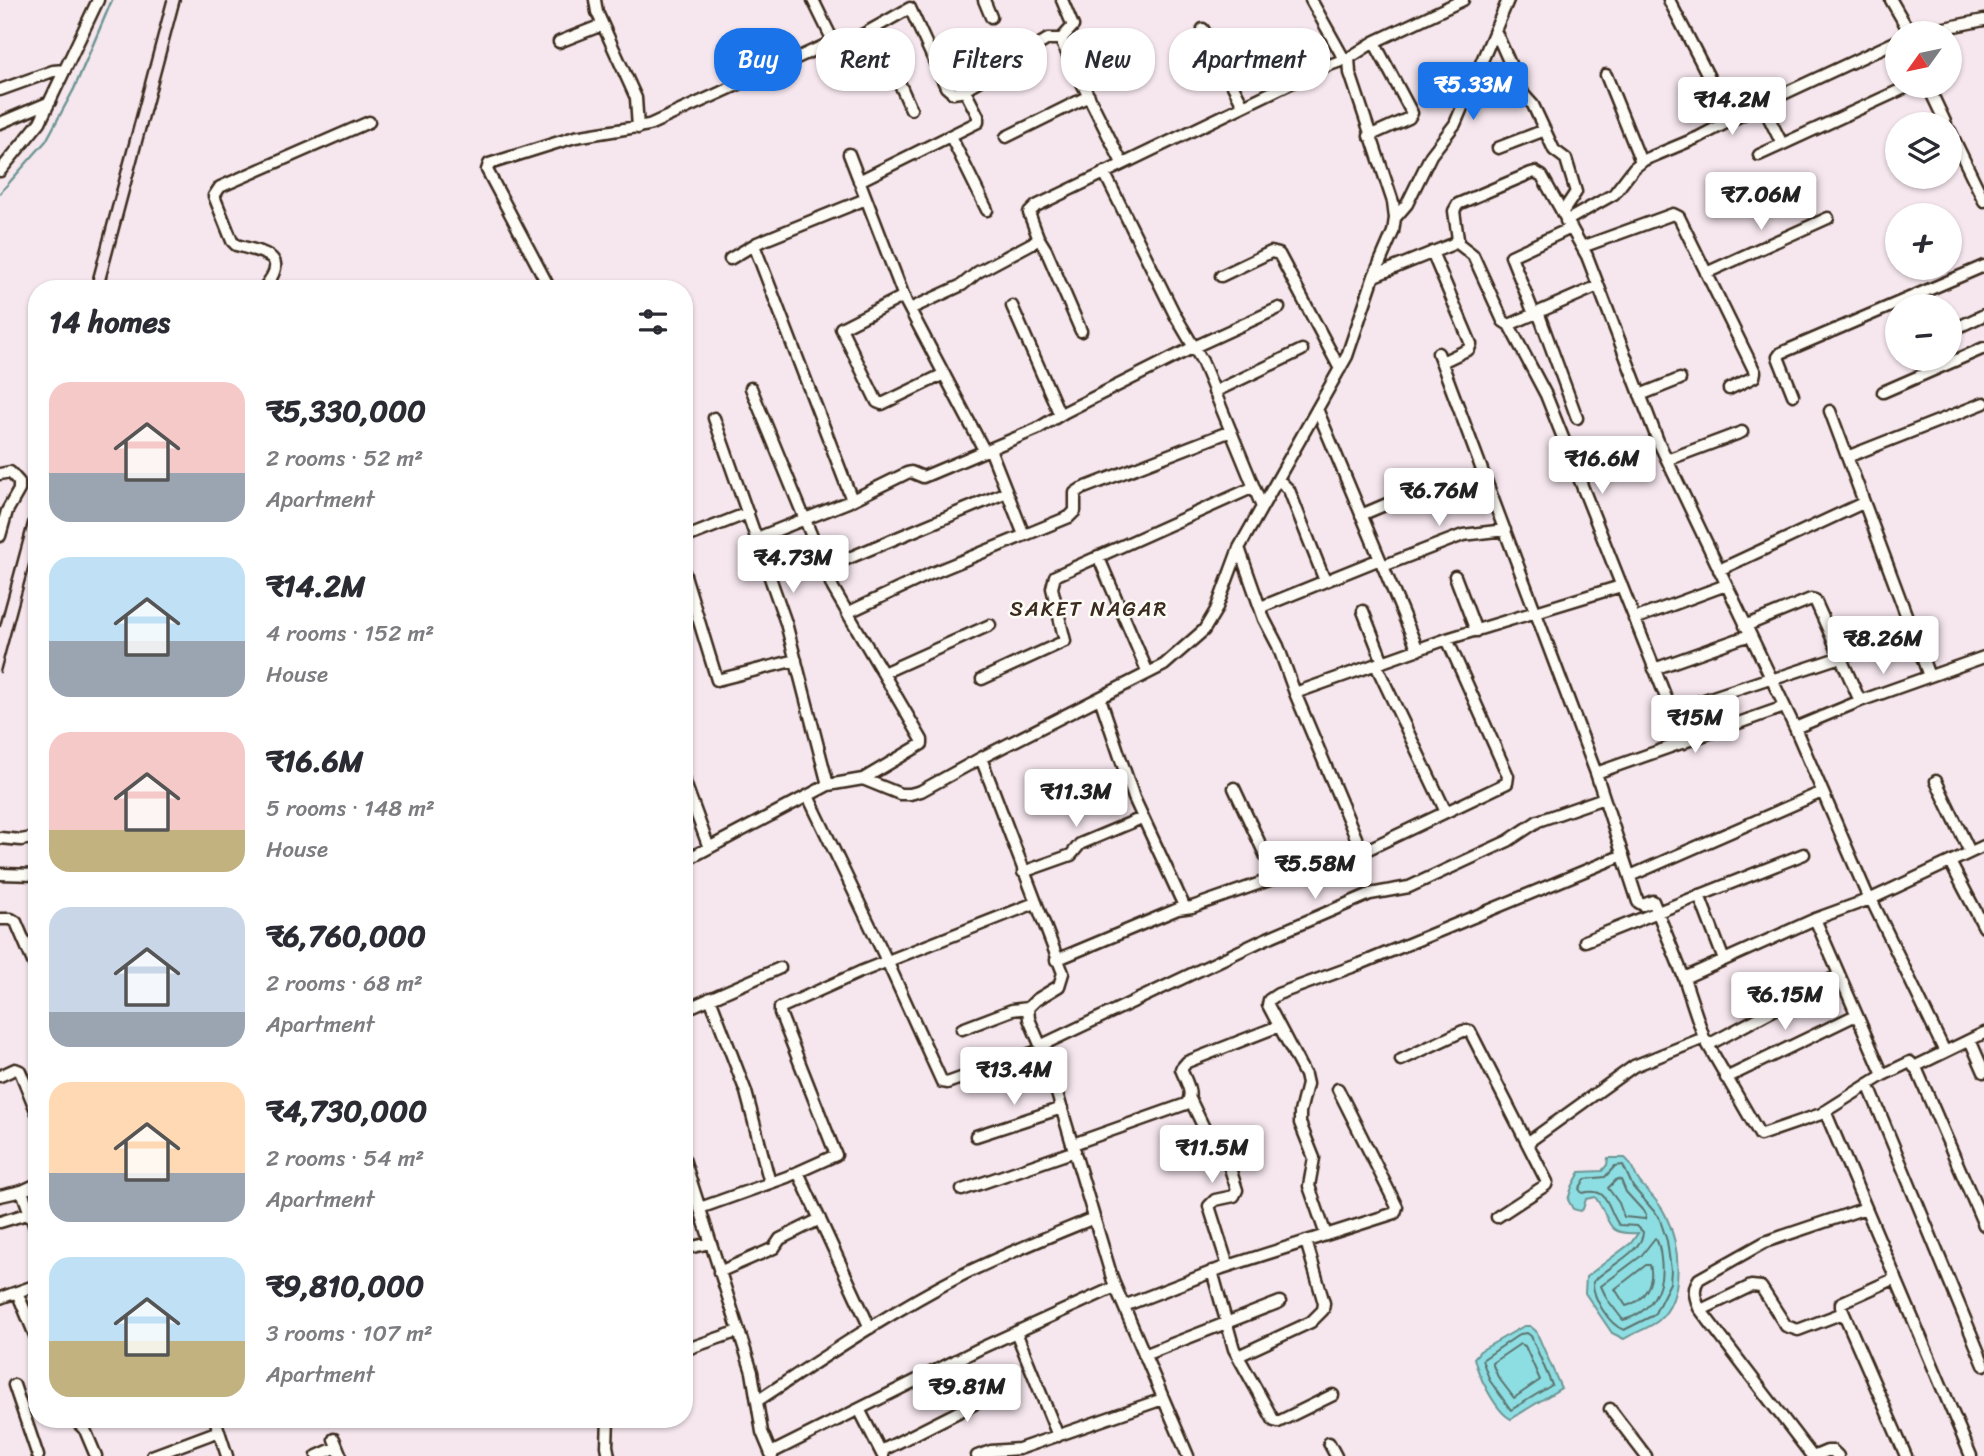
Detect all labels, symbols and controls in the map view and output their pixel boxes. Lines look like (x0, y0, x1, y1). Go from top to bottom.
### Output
north arrow (1885, 21, 1962, 98)
map controls (1885, 21, 1962, 371)
chip: Buy (714, 28, 802, 91)
chip: Rent (816, 28, 915, 91)
chip: Filters (929, 28, 1047, 91)
chip: New (1061, 28, 1155, 91)
chip: Apartment (1169, 28, 1330, 91)
pin: ₹5.33M (1416, 62, 1530, 122)
text: ₹5.33M (1434, 64, 1512, 105)
pin: ₹14.2M (1675, 78, 1789, 137)
text: ₹14.2M (1694, 79, 1770, 120)
button: layers (1885, 112, 1962, 189)
pin: ₹7.06M (1704, 173, 1818, 232)
text: ₹7.06M (1721, 174, 1801, 215)
button: + (1885, 203, 1962, 280)
button: − (1885, 294, 1962, 371)
text: 14 homes (49, 295, 170, 349)
icon: filters (634, 303, 672, 341)
text: ₹5,330,000 (266, 384, 426, 438)
icon: home (105, 410, 189, 494)
pin: ₹16.6M (1545, 436, 1659, 496)
text: 2 rooms · 52 m² (266, 438, 423, 479)
text: ₹16.6M (1565, 438, 1639, 479)
pin: ₹6.76M (1382, 468, 1496, 528)
text: ₹6.76M (1400, 470, 1478, 511)
text: Apartment (266, 479, 375, 520)
pin: ₹4.73M (736, 536, 850, 595)
text: ₹4.73M (754, 537, 832, 578)
text: ₹14.2M (266, 559, 365, 613)
icon: home (105, 585, 189, 669)
district label: SAKET NAGAR (1010, 590, 1168, 628)
text: 4 rooms · 152 m² (266, 613, 434, 654)
pin: ₹8.26M (1826, 616, 1940, 676)
text: ₹8.26M (1844, 618, 1922, 659)
text: House (266, 654, 328, 695)
pin: ₹15M (1654, 696, 1736, 755)
text: ₹15M (1667, 697, 1723, 738)
text: ₹16.6M (266, 734, 363, 788)
icon: home (105, 760, 189, 844)
pin: ₹11.3M (1019, 770, 1133, 829)
text: ₹11.3M (1041, 771, 1111, 812)
text: 5 rooms · 148 m² (266, 788, 435, 829)
text: House (266, 829, 328, 870)
pin: ₹5.58M (1258, 842, 1372, 901)
text: ₹5.58M (1275, 843, 1355, 884)
text: ₹6,760,000 (266, 909, 426, 963)
icon: home (105, 935, 189, 1019)
text: 2 rooms · 68 m² (266, 963, 423, 1004)
pin: ₹6.15M (1728, 972, 1842, 1032)
text: ₹6.15M (1747, 974, 1823, 1015)
text: Apartment (266, 1004, 375, 1045)
pin: ₹13.4M (957, 1048, 1071, 1107)
text: ₹13.4M (976, 1049, 1052, 1090)
text: ₹4,730,000 (266, 1084, 427, 1138)
icon: home (105, 1110, 189, 1194)
pin: ₹11.5M (1155, 1126, 1269, 1185)
text: ₹11.5M (1176, 1127, 1248, 1168)
text: 2 rooms · 54 m² (266, 1138, 424, 1179)
text: Apartment (266, 1179, 375, 1220)
text: ₹9,810,000 (266, 1259, 424, 1313)
icon: home (105, 1285, 189, 1369)
text: 3 rooms · 107 m² (266, 1313, 433, 1354)
text: Apartment (266, 1354, 375, 1395)
pin: ₹9.81M (910, 1364, 1024, 1424)
text: ₹9.81M (929, 1366, 1005, 1407)

